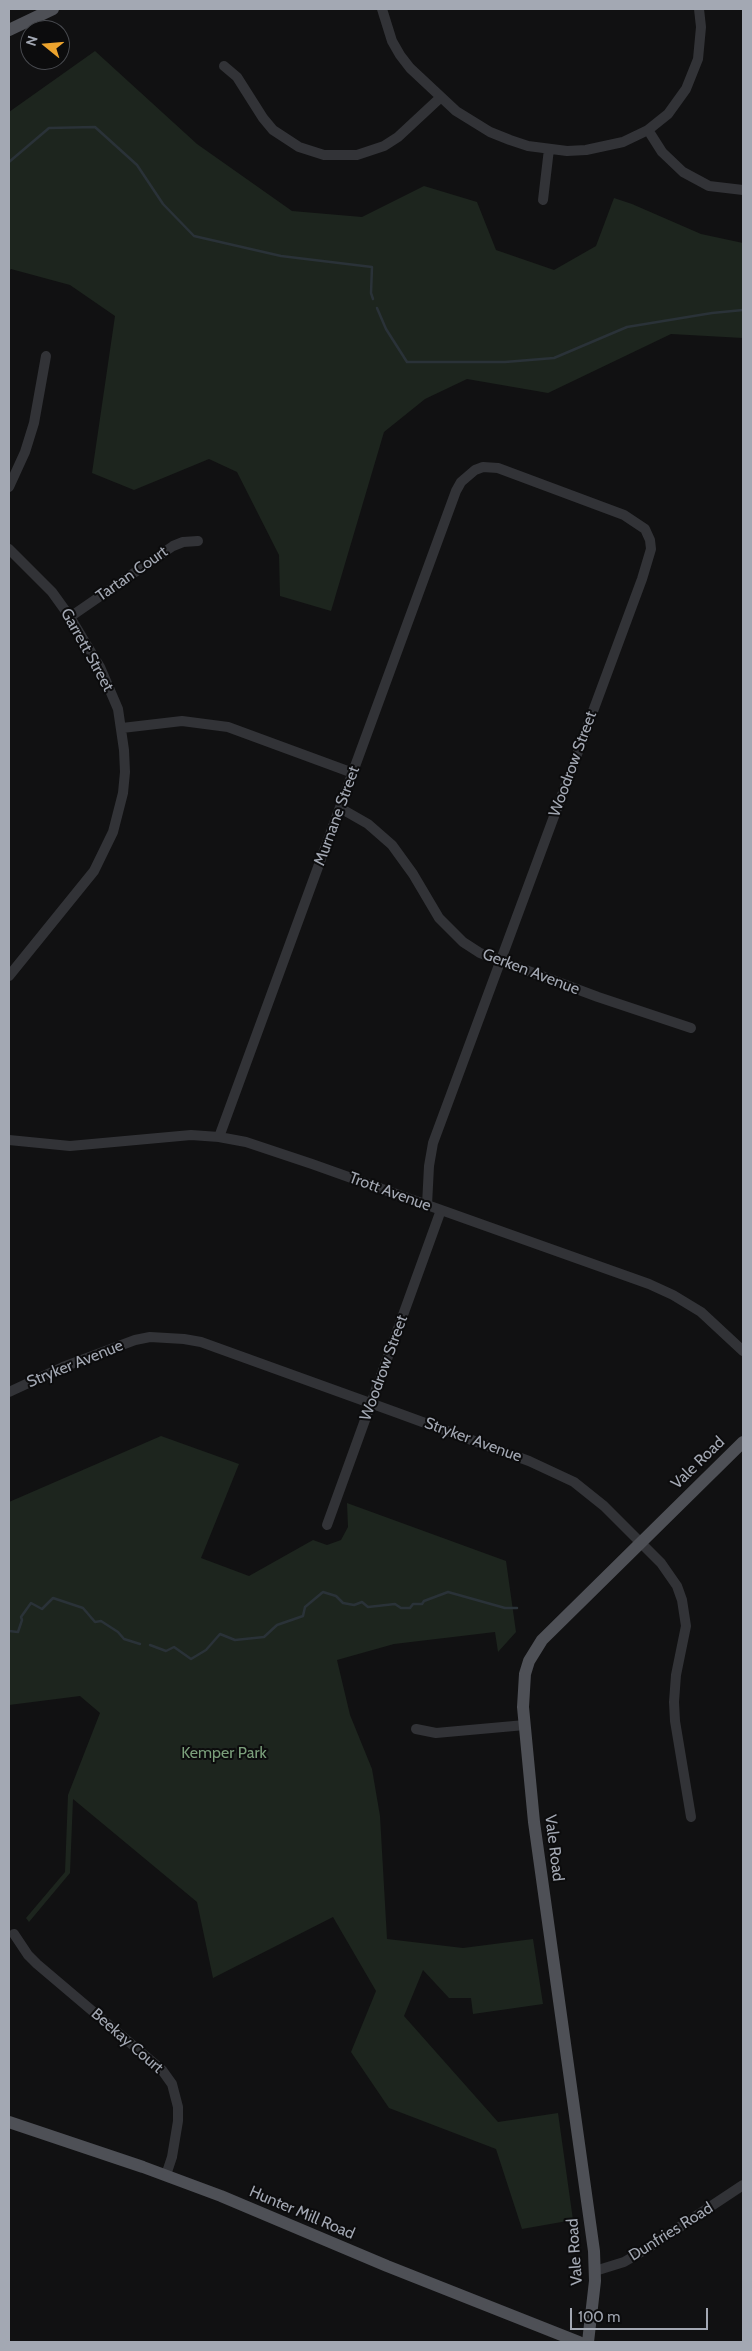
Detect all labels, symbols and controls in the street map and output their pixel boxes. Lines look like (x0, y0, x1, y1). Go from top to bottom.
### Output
north arrow (20, 20, 70, 70)
text: N (22, 34, 42, 48)
street label: Tartan Court (92, 542, 172, 606)
street label: Garrett Street (56, 605, 118, 695)
street label: Woodrow Street (545, 709, 601, 819)
street label: Murnane Street (310, 764, 364, 868)
street label: Gerken Avenue (480, 945, 582, 999)
street label: Trott Avenue (346, 1168, 434, 1216)
street label: Woodrow Street (356, 1313, 412, 1423)
street label: Stryker Avenue (24, 1336, 126, 1392)
street label: Stryker Avenue (422, 1414, 524, 1466)
street label: Vale Road (667, 1433, 729, 1493)
park label: Kemper Park (181, 1743, 267, 1763)
street label: Vale Road (540, 1814, 568, 1882)
street label: Beekay Court (87, 2004, 167, 2078)
street label: Hunter Mill Road (246, 2182, 358, 2244)
street label: Dunfries Road (625, 2199, 717, 2265)
street label: Vale Road (563, 2218, 587, 2286)
scale bar (572, 2298, 710, 2330)
text: 100 m (578, 2308, 620, 2326)

